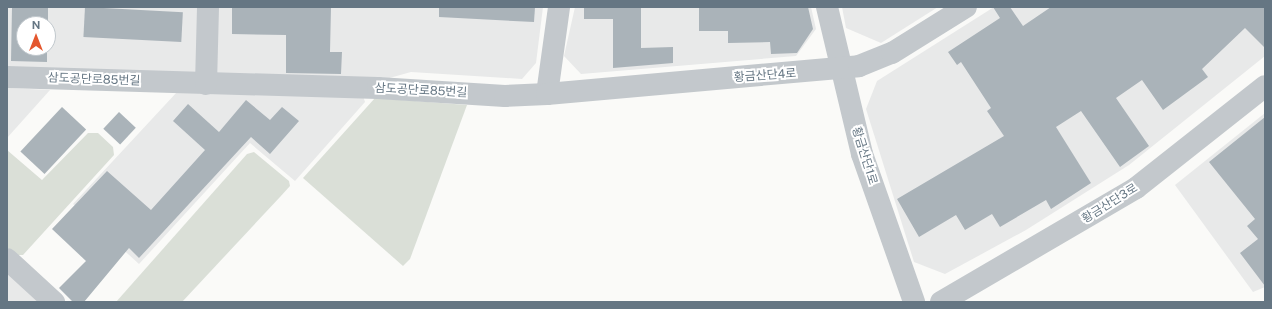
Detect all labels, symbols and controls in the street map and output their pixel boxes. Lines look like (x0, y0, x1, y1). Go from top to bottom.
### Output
north arrow (16, 16, 56, 56)
text: N (32, 19, 40, 31)
street label: 황금산단4로 (733, 67, 797, 85)
street label: 삼도공단로85번길 (47, 71, 141, 89)
street label: 삼도공단로85번길 (374, 81, 468, 101)
street label: 황금산단1로 (848, 125, 880, 187)
street label: 황금산단3로 (1080, 181, 1140, 227)

